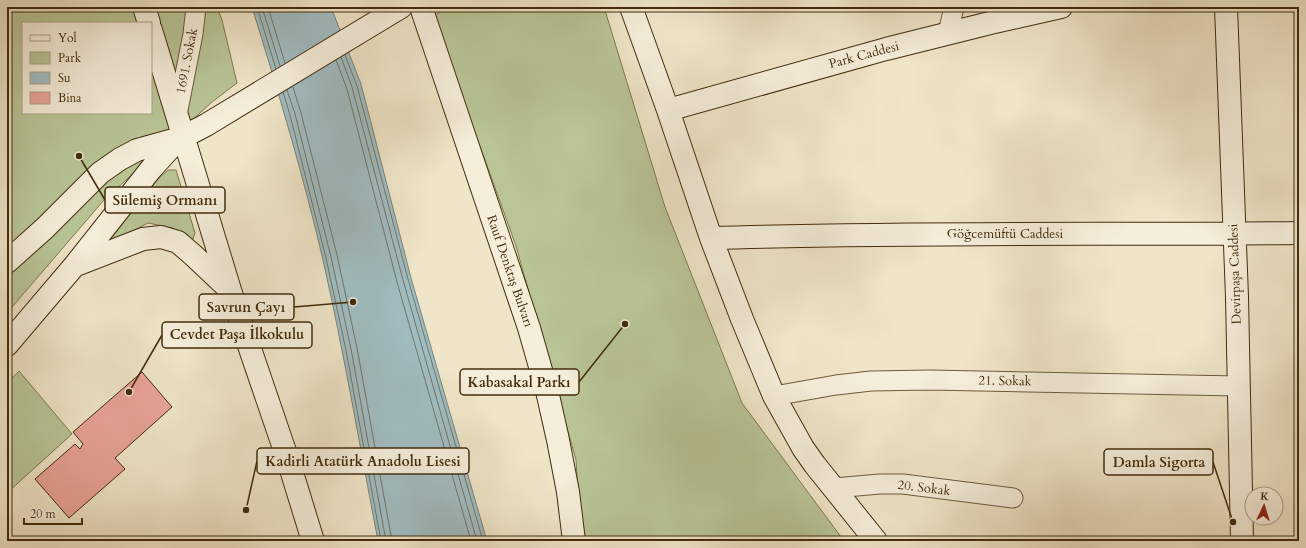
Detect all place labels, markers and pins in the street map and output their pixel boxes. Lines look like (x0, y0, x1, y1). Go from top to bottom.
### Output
callout: Sülemiş Ormanı (105, 187, 225, 213)
callout: Savrun Çayı (199, 294, 294, 320)
callout: Cevdet Paşa İlkokulu (162, 322, 312, 348)
callout: Kabasakal Parkı (460, 369, 579, 395)
callout: Kadirli Atatürk Anadolu Lisesi (257, 448, 469, 474)
callout: Damla Sigorta (1104, 449, 1213, 475)

